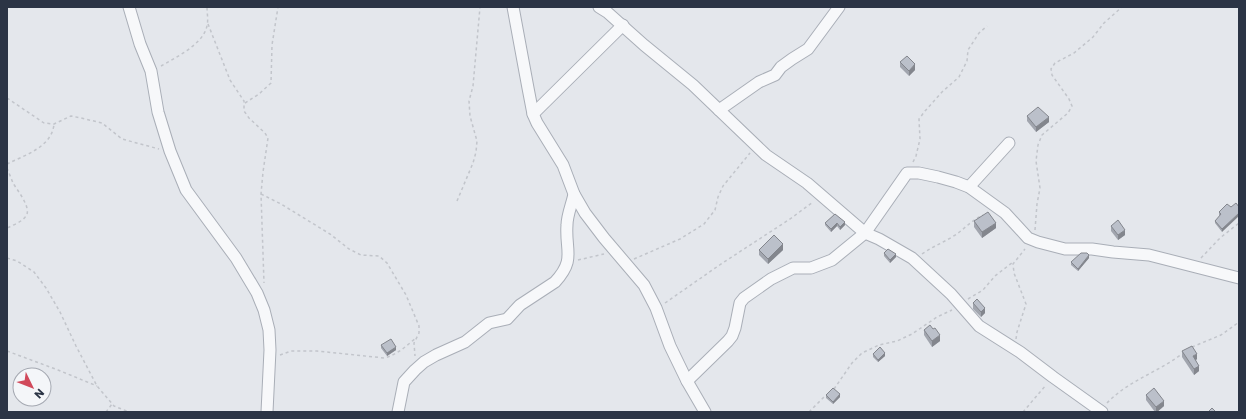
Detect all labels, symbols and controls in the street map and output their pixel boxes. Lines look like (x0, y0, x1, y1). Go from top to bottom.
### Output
north arrow (12, 367, 52, 407)
text: N (31, 385, 48, 402)

